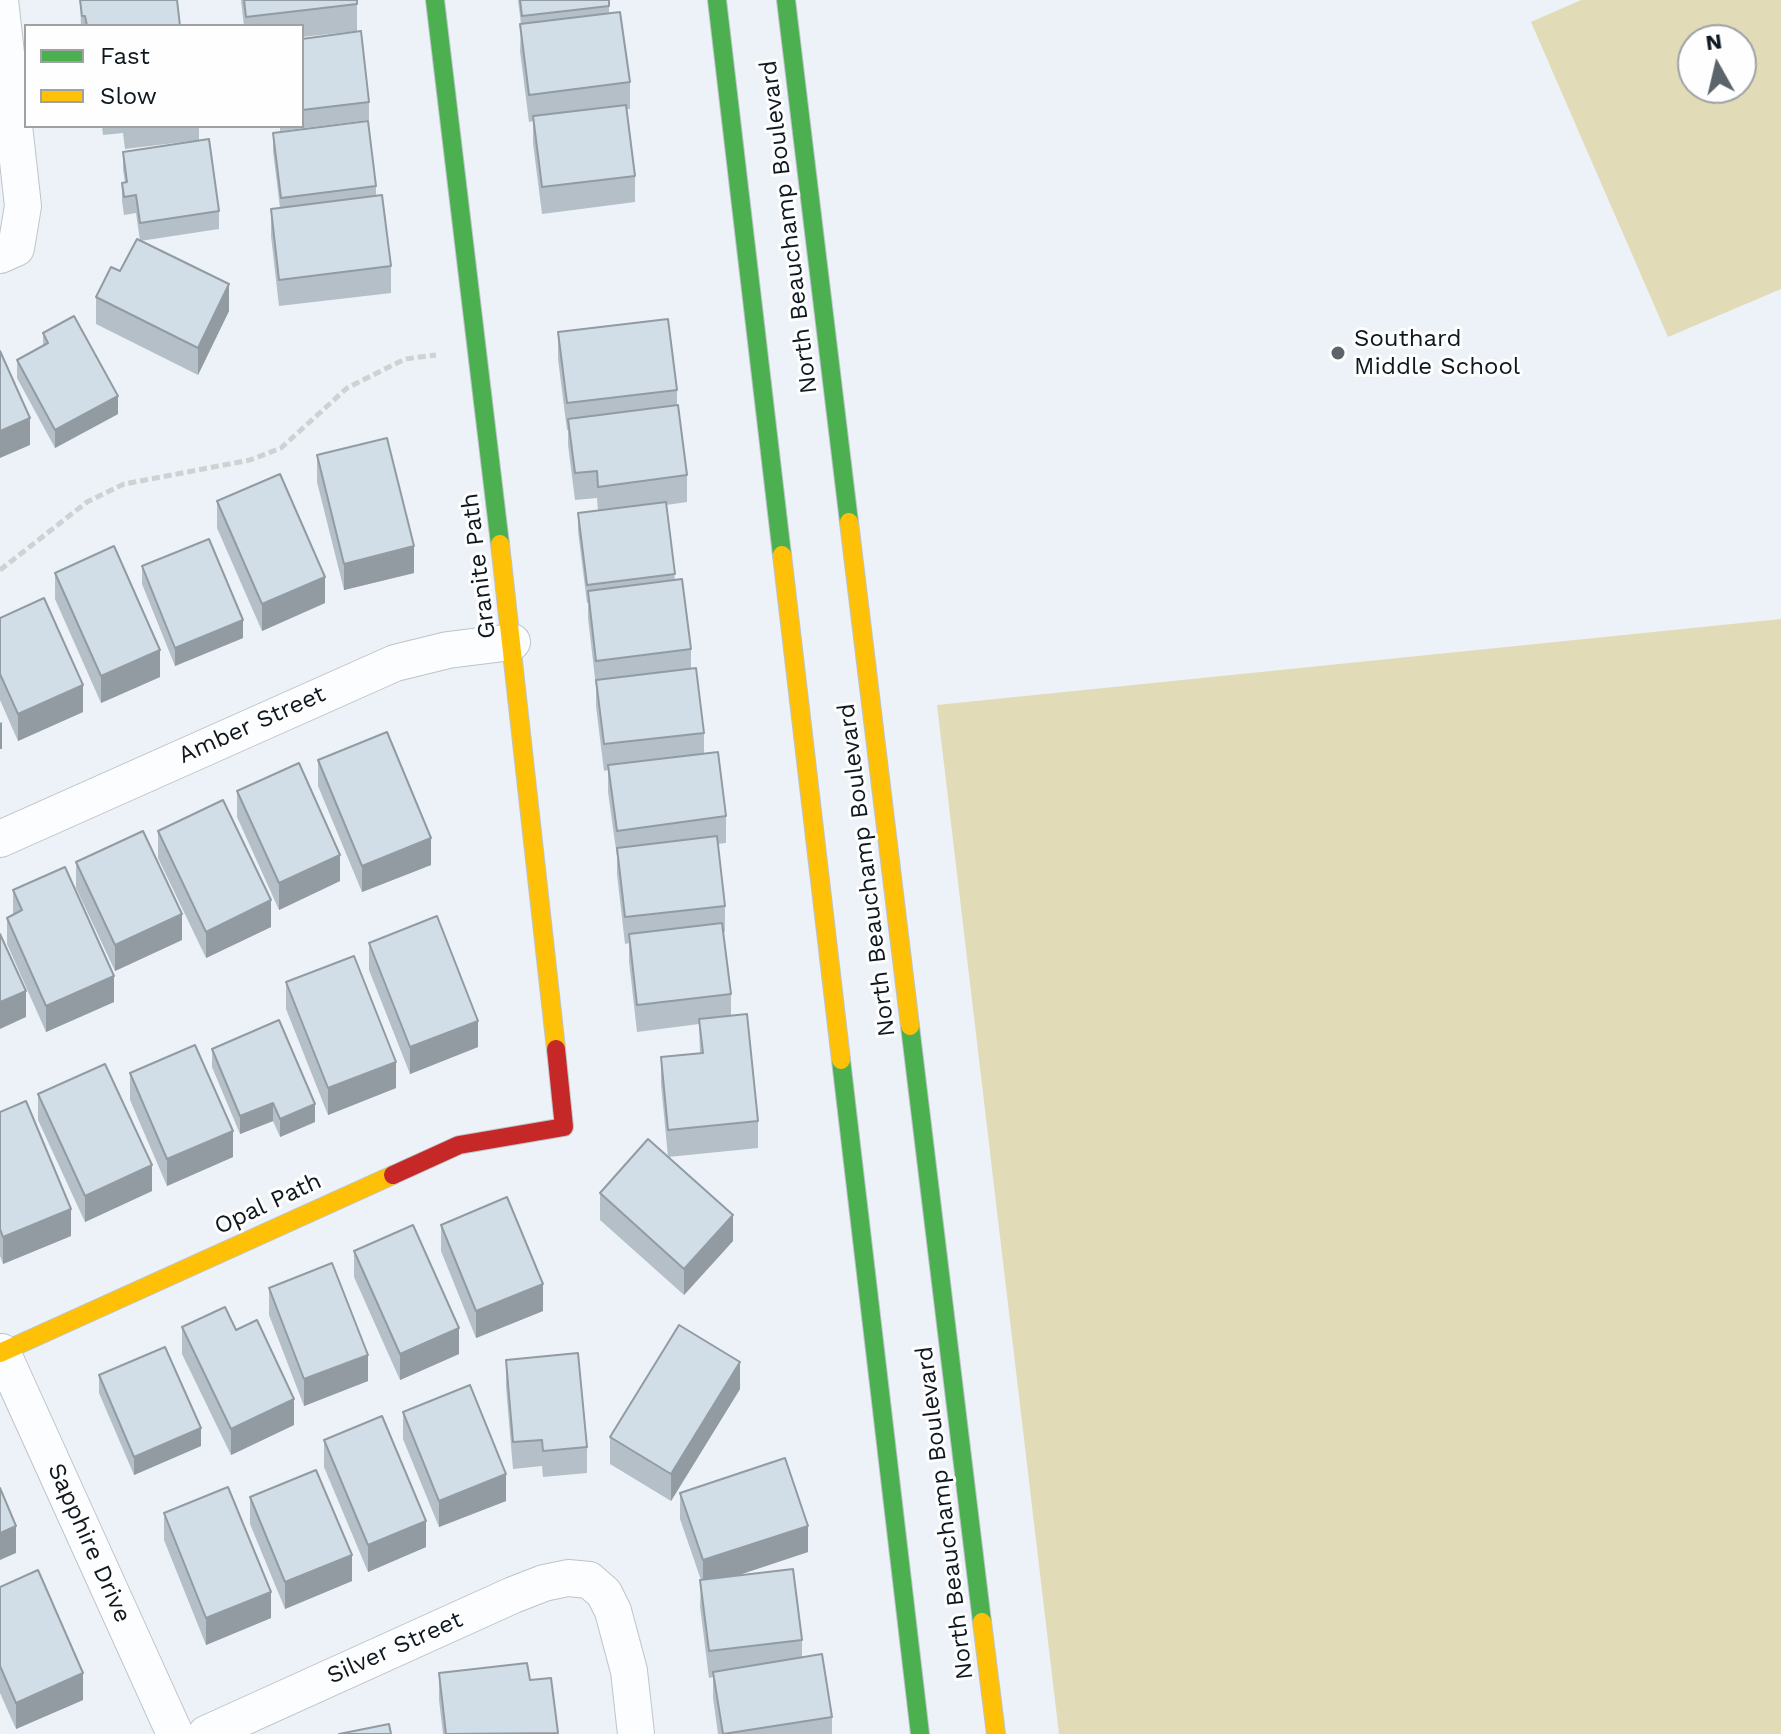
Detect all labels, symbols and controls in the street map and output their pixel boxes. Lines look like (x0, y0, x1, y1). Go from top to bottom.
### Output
legend (24, 24, 304, 128)
north arrow (1677, 24, 1757, 104)
text: N (1704, 28, 1724, 55)
text: Fast (100, 42, 150, 70)
street label: North Beauchamp Boulevard (754, 59, 824, 395)
text: Slow (100, 82, 157, 110)
place label: Southard Middle School (1354, 325, 1520, 381)
marker: Southard Middle School (1329, 344, 1347, 362)
street label: Granite Path (456, 492, 502, 640)
street label: Amber Street (174, 680, 330, 770)
street label: North Beauchamp Boulevard (832, 702, 902, 1038)
street label: Opal Path (210, 1167, 326, 1241)
street label: North Beauchamp Boulevard (910, 1345, 980, 1681)
street label: Sapphire Drive (41, 1459, 137, 1627)
street label: Silver Street (323, 1605, 467, 1691)

